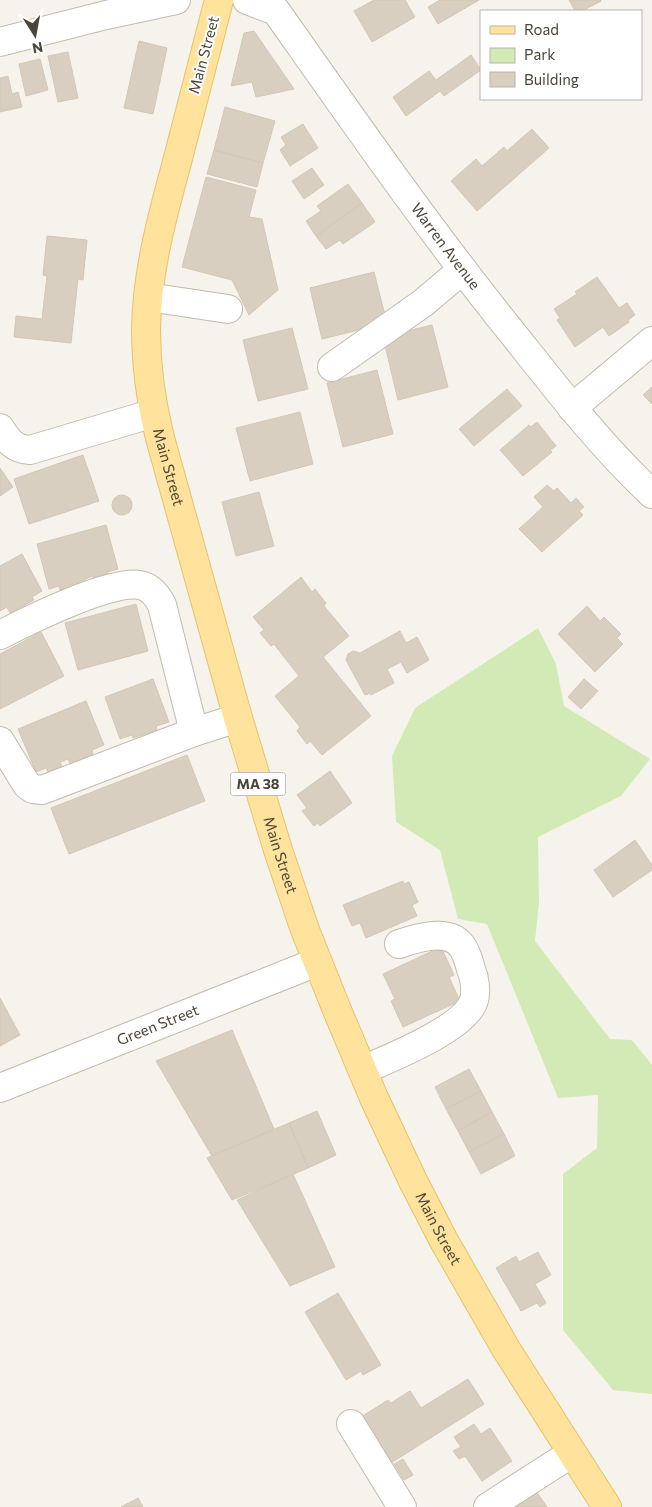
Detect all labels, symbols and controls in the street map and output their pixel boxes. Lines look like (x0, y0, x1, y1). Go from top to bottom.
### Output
north arrow (10, 10, 60, 60)
legend (480, 10, 642, 100)
street label: Main Street (184, 14, 222, 96)
text: Road (524, 20, 559, 38)
text: N (31, 39, 44, 58)
text: Park (524, 45, 555, 63)
text: Building (524, 70, 579, 88)
street label: Warren Avenue (408, 199, 485, 293)
street label: Main Street (150, 426, 188, 508)
road number: MA 38 (230, 772, 286, 796)
street label: Main Street (260, 814, 302, 896)
street label: Green Street (114, 1000, 201, 1049)
street label: Main Street (412, 1189, 466, 1268)

